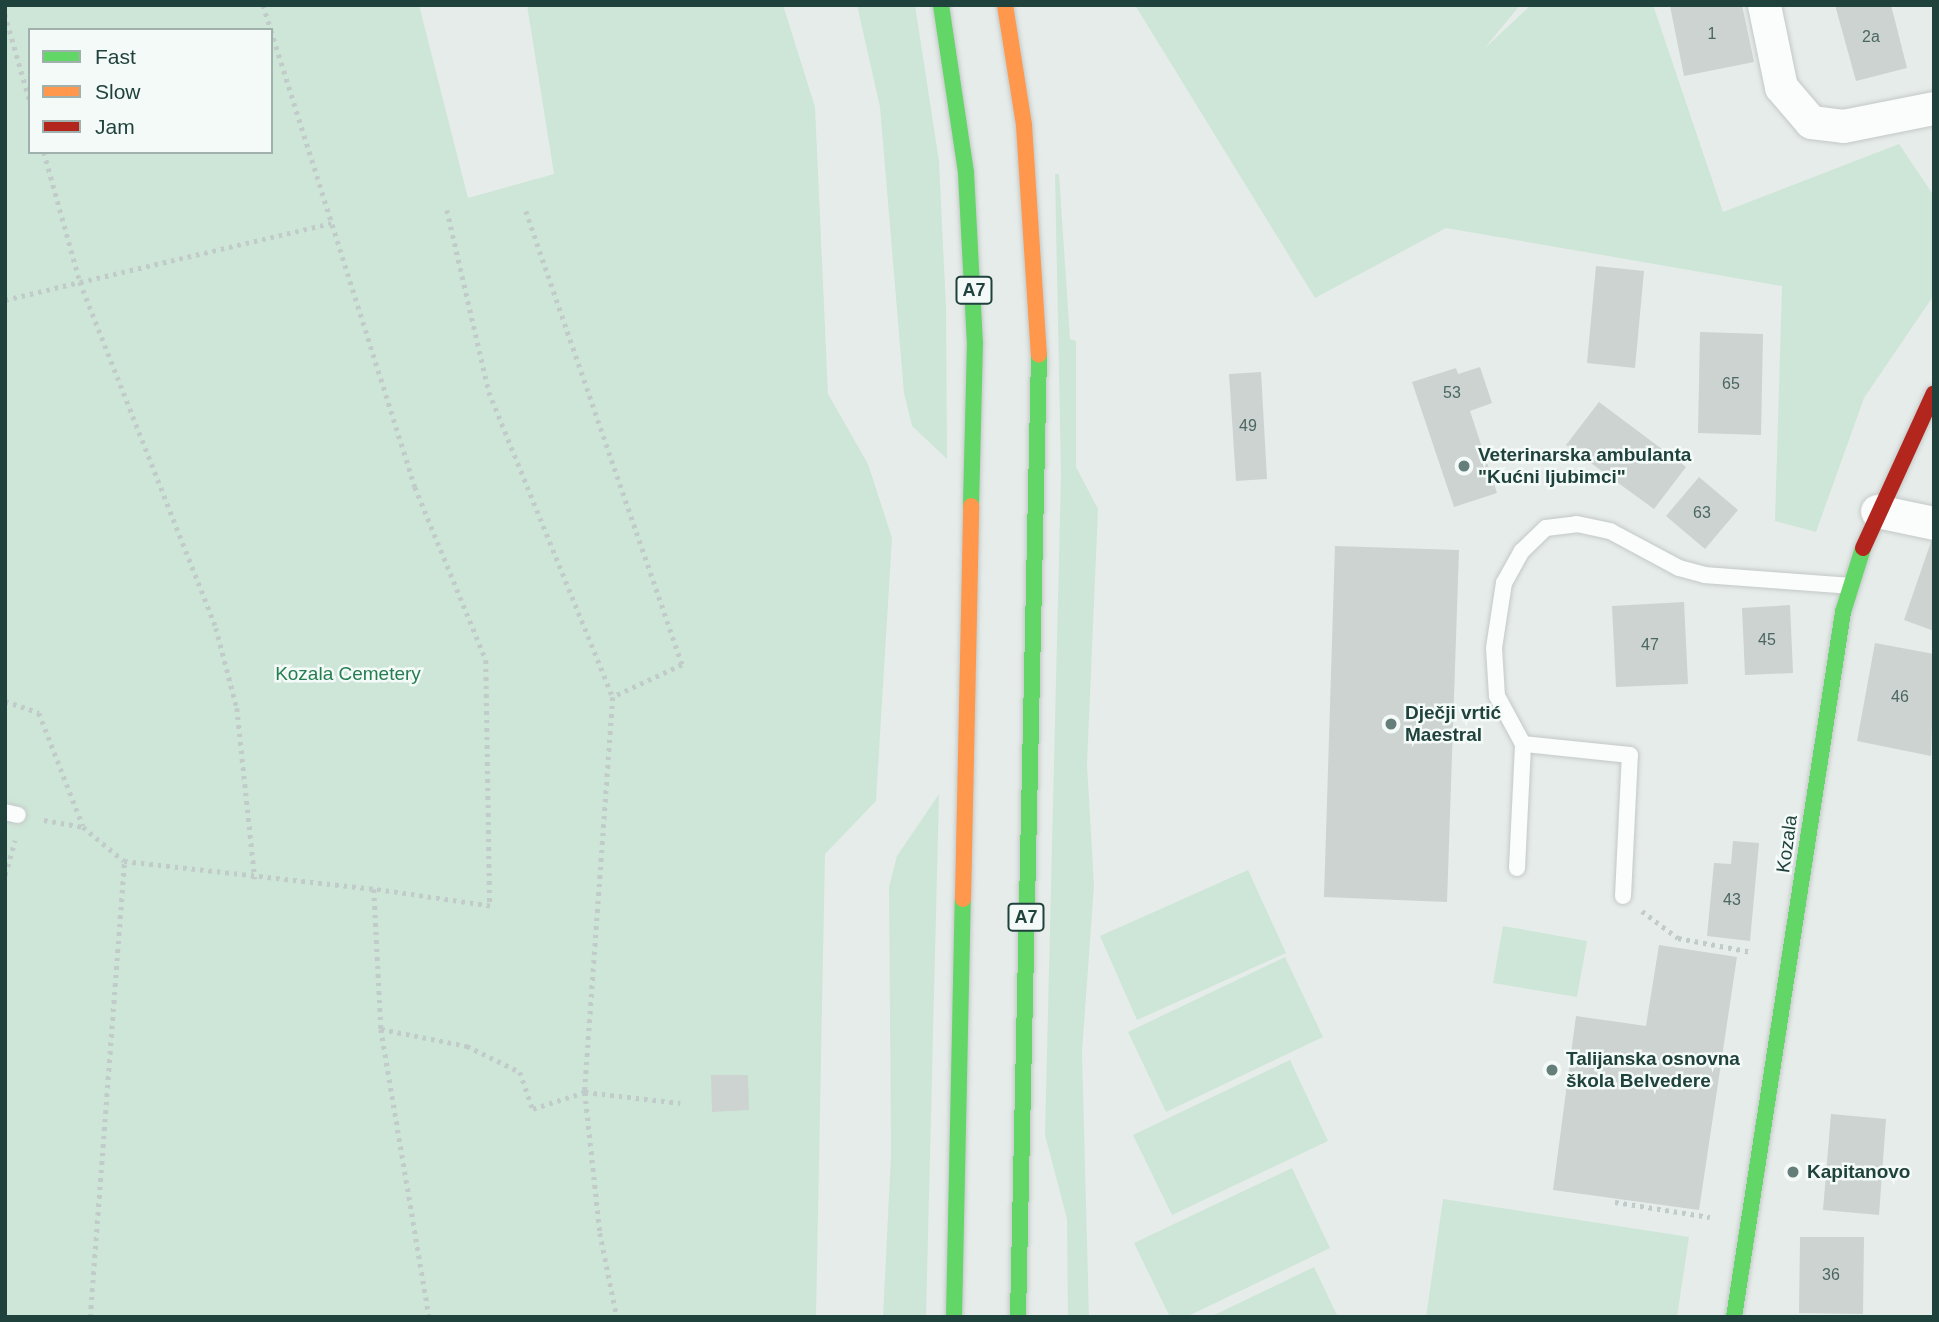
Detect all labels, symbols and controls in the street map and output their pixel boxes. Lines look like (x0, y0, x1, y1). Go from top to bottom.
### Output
house number: 1 (1708, 24, 1716, 44)
house number: 2a (1862, 27, 1880, 47)
legend (28, 28, 273, 154)
text: Fast (95, 45, 136, 68)
text: Slow (95, 80, 141, 103)
text: Jam (95, 115, 135, 138)
road number: A7 (955, 276, 993, 304)
house number: 65 (1722, 374, 1740, 394)
house number: 53 (1443, 383, 1461, 403)
house number: 49 (1239, 416, 1257, 436)
place label: Veterinarska ambulanta "Kućni ljubimci" (1478, 444, 1691, 488)
marker: Veterinarska ambulanta "Kućni ljubimci" (1456, 458, 1472, 474)
house number: 63 (1693, 503, 1711, 523)
house number: 45 (1758, 630, 1776, 650)
house number: 47 (1641, 635, 1659, 655)
park label: Kozala Cemetery (275, 663, 421, 685)
house number: 46 (1891, 687, 1909, 707)
place label: Dječji vrtić Maestral (1405, 702, 1501, 746)
marker: Dječji vrtić Maestral (1383, 716, 1399, 732)
street label: Kozala (1772, 814, 1802, 874)
house number: 43 (1723, 890, 1741, 910)
road number: A7 (1007, 902, 1045, 932)
place label: Talijanska osnovna škola Belvedere (1566, 1048, 1740, 1092)
marker: Talijanska osnovna škola Belvedere (1544, 1062, 1560, 1078)
place label: Kapitanovo (1807, 1161, 1910, 1183)
marker: Kapitanovo (1785, 1164, 1801, 1180)
house number: 36 (1822, 1265, 1840, 1285)

